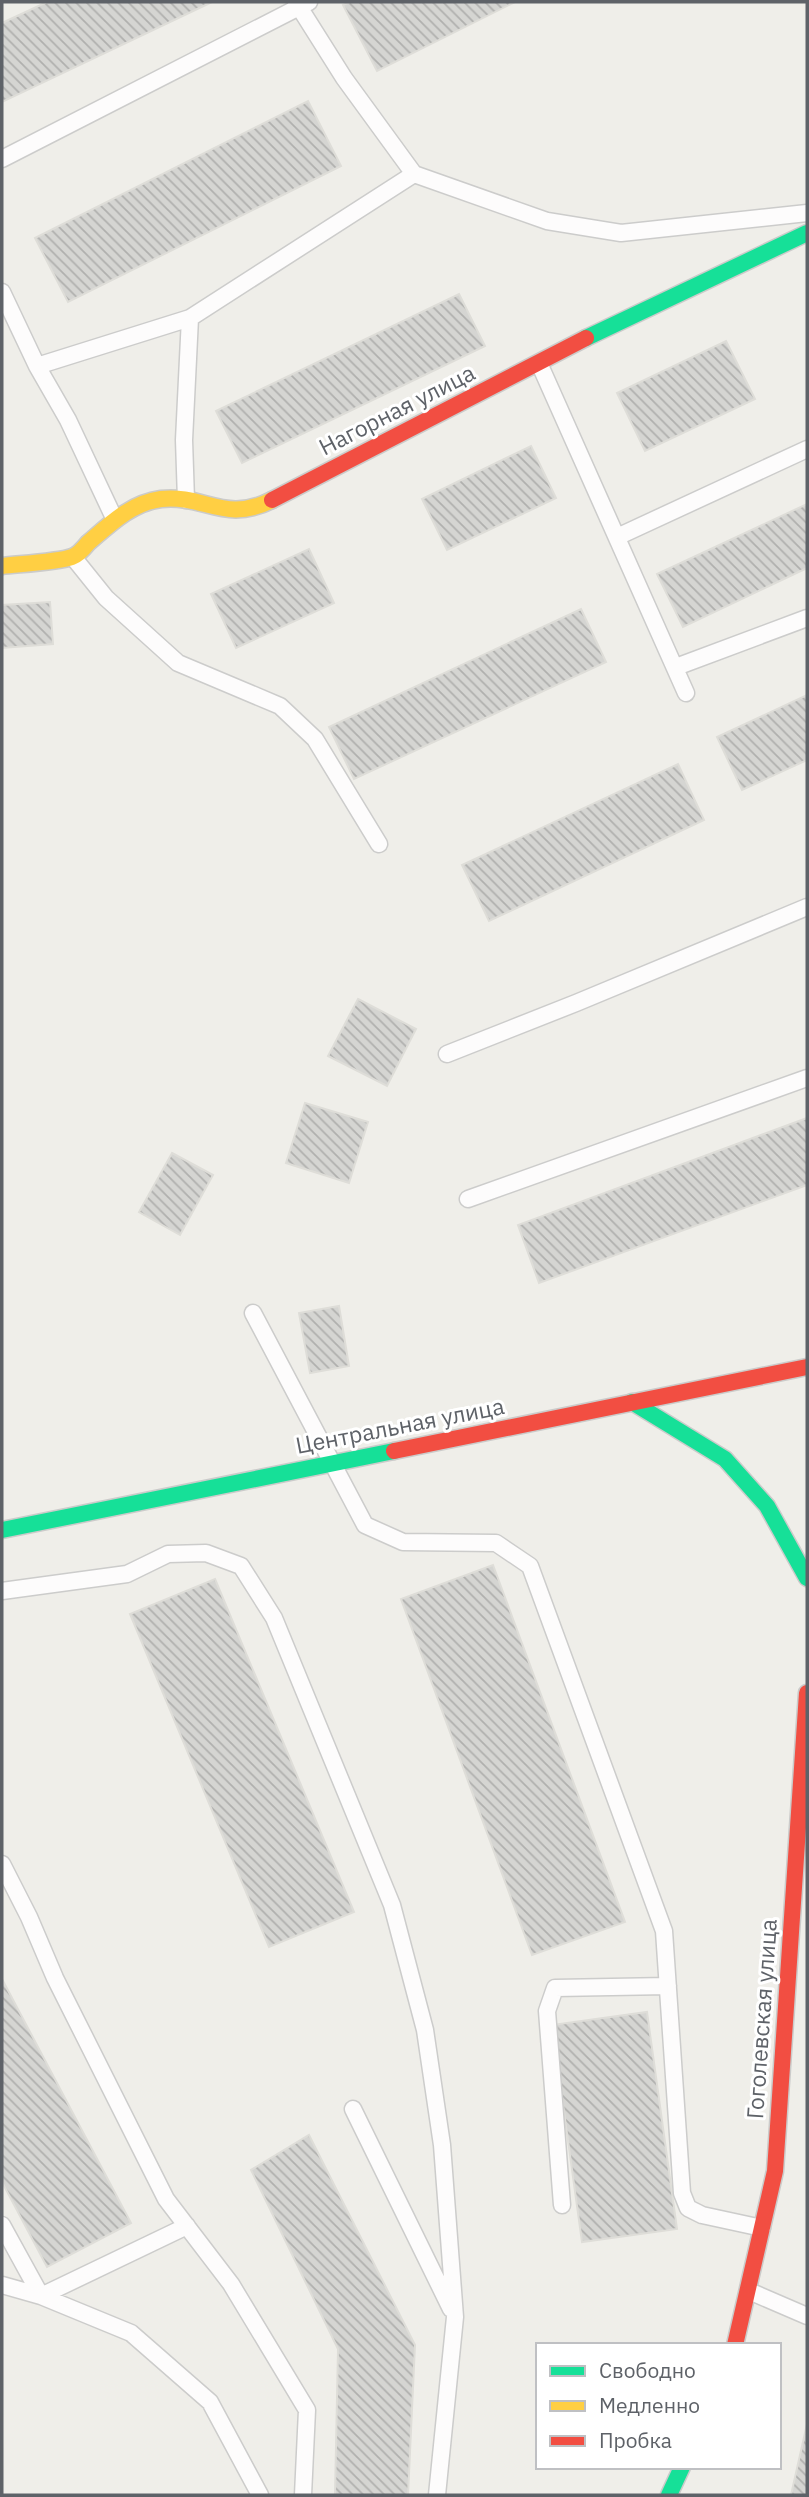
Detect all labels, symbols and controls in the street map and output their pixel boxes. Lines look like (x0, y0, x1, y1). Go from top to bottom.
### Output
street label: Нагорная улица (313, 357, 480, 461)
street label: Центральная улица (293, 1390, 507, 1460)
street label: Гоголевская улица (739, 1918, 783, 2120)
legend (536, 2343, 781, 2469)
text: Свободно (599, 2356, 696, 2384)
text: Медленно (599, 2391, 700, 2419)
text: Пробка (599, 2426, 672, 2454)

